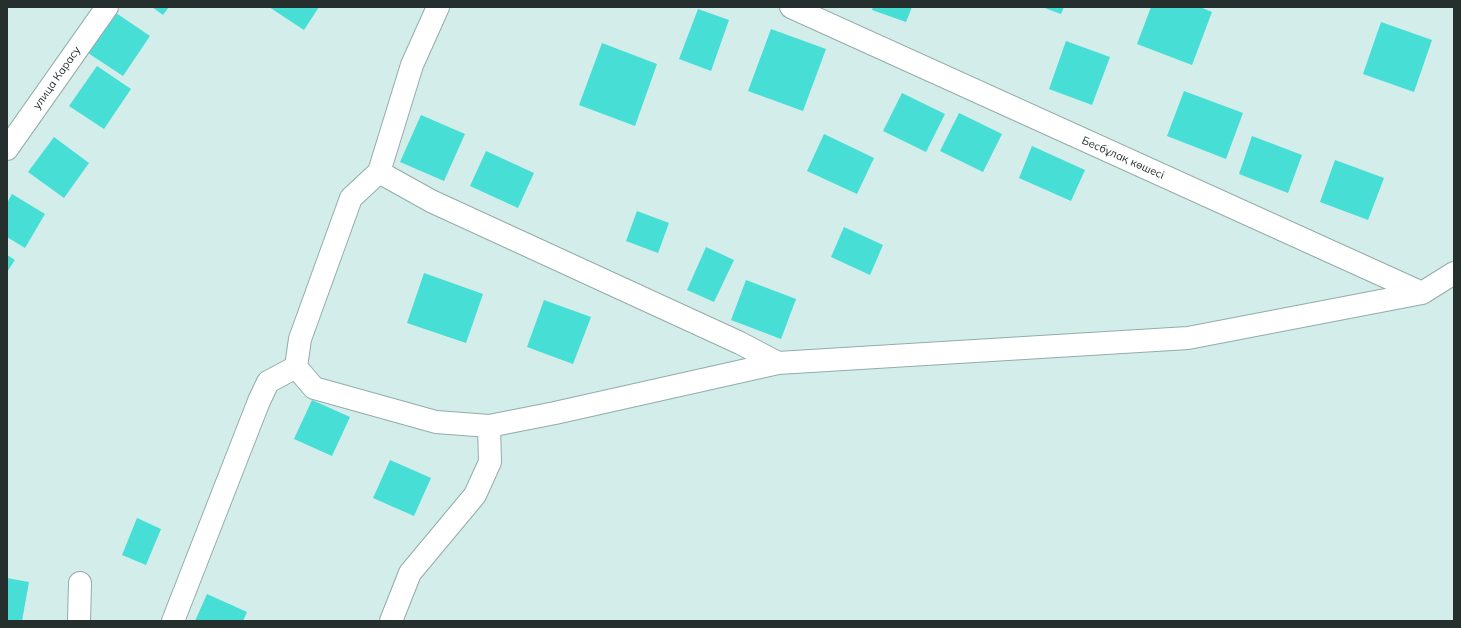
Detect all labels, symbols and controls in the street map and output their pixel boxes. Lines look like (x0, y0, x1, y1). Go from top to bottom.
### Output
street label: улица Карасу (30, 44, 84, 112)
street label: Бесбұлақ көшесі (1080, 134, 1166, 182)

